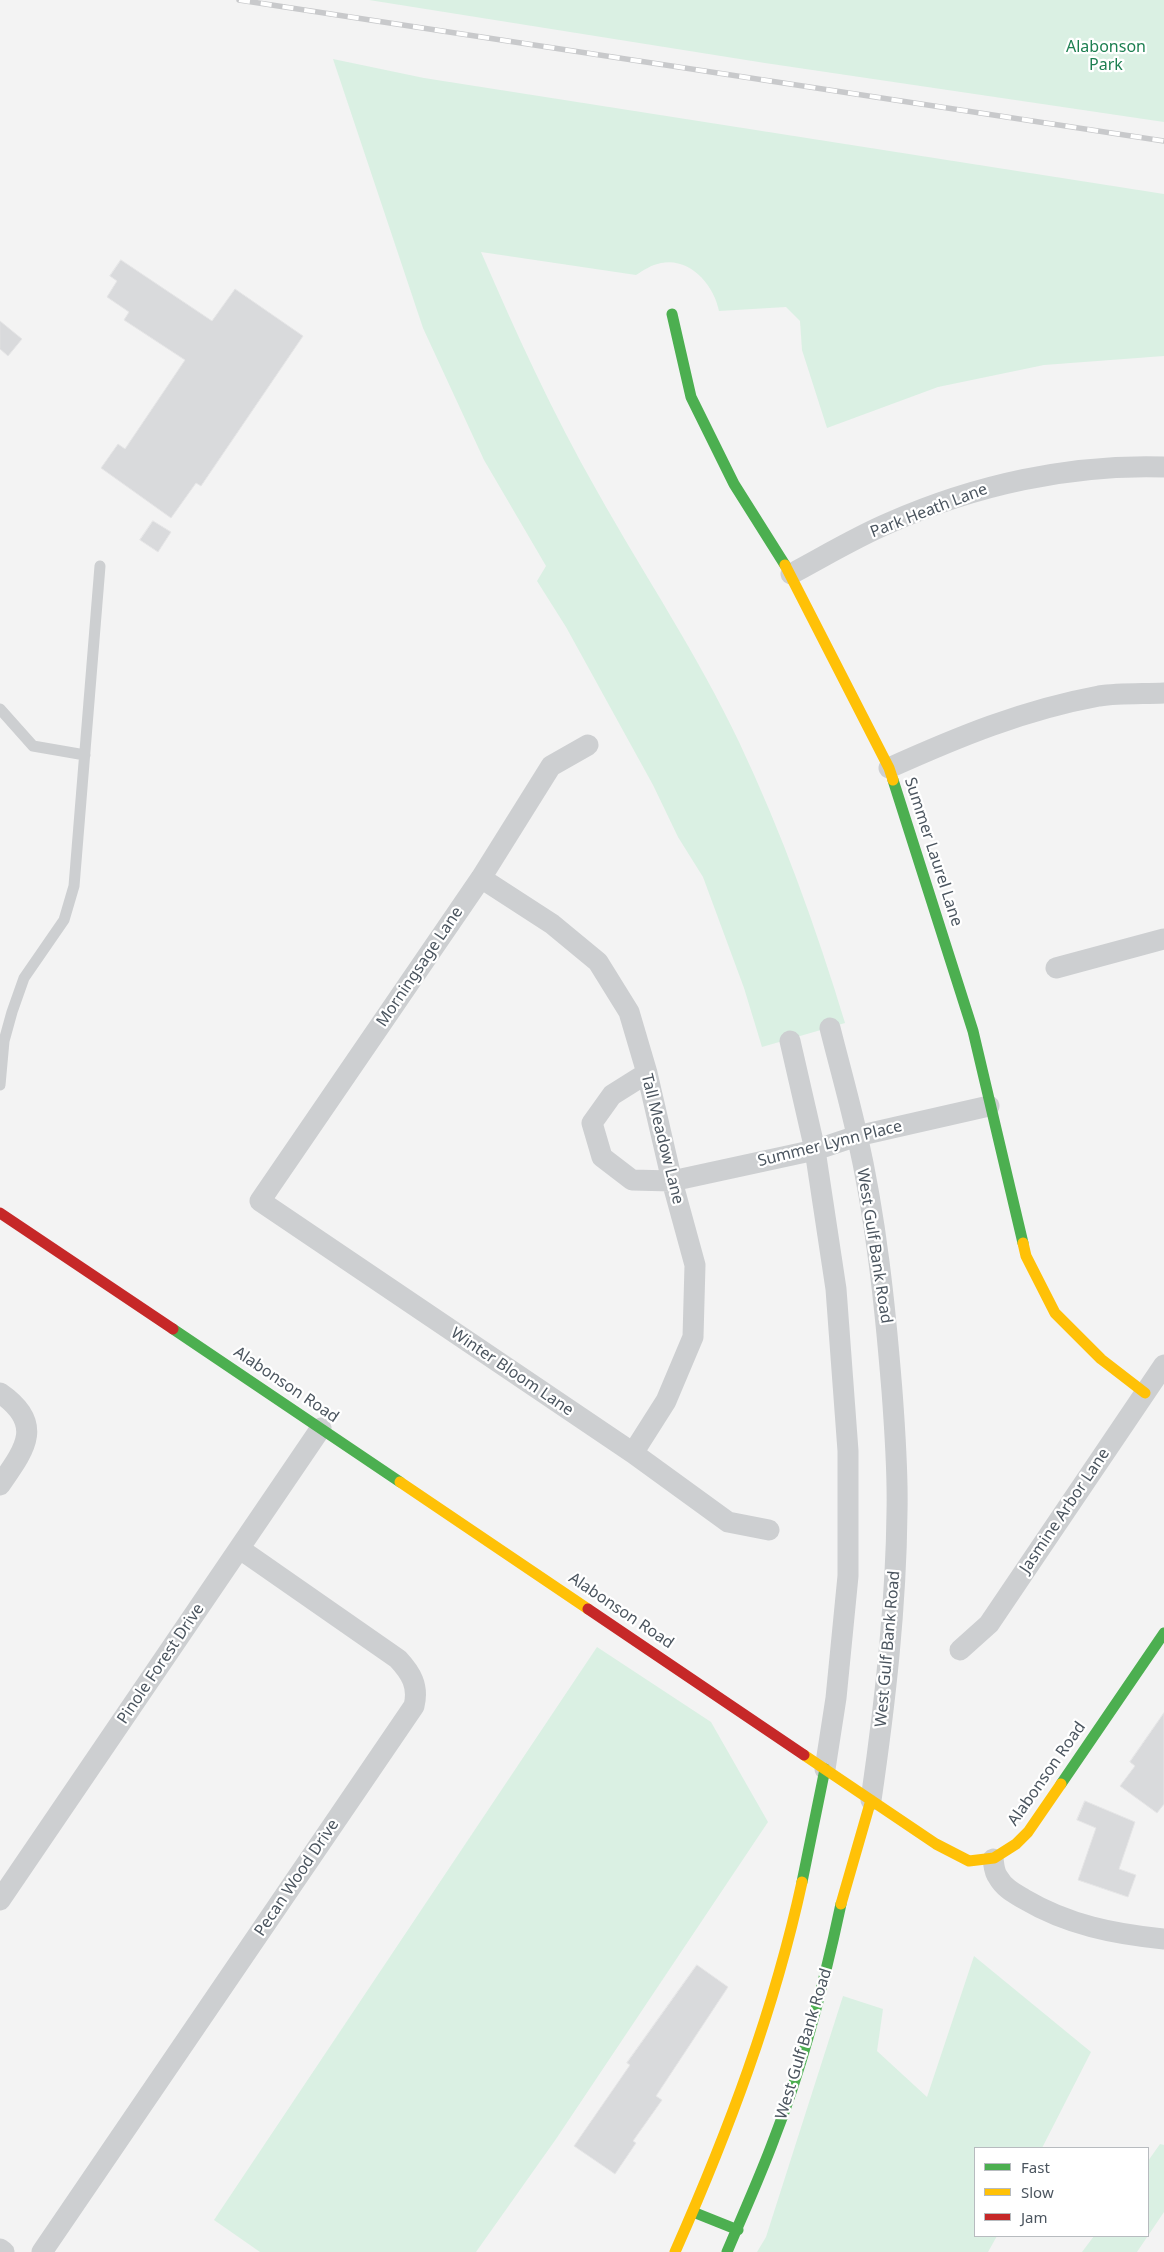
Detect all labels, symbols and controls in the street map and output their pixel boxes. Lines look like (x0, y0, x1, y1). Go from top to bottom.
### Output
park label: Alabonson Park (1066, 37, 1146, 75)
street label: Park Heath Lane (868, 480, 990, 542)
street label: Summer Laurel Lane (900, 775, 966, 929)
street label: Morningsage Lane (373, 903, 467, 1031)
street label: Tall Meadow Lane (637, 1072, 687, 1206)
street label: Summer Lynn Place (756, 1117, 904, 1171)
street label: West Gulf Bank Road (852, 1167, 896, 1325)
street label: Winter Bloom Lane (447, 1324, 577, 1420)
street label: Alabonson Road (230, 1343, 342, 1427)
street label: Jasmine Arbor Lane (1016, 1445, 1114, 1577)
street label: Alabonson Road (565, 1569, 677, 1653)
street label: West Gulf Bank Road (872, 1570, 904, 1728)
street label: Pinole Forest Drive (114, 1600, 208, 1728)
street label: Alabonson Road (1004, 1718, 1090, 1830)
street label: Pecan Wood Drive (251, 1816, 343, 1940)
street label: West Gulf Bank Road (772, 1966, 836, 2122)
legend (974, 2147, 1149, 2237)
text: Fast (1021, 2157, 1050, 2177)
text: Slow (1021, 2182, 1054, 2202)
text: Jam (1021, 2207, 1048, 2227)

